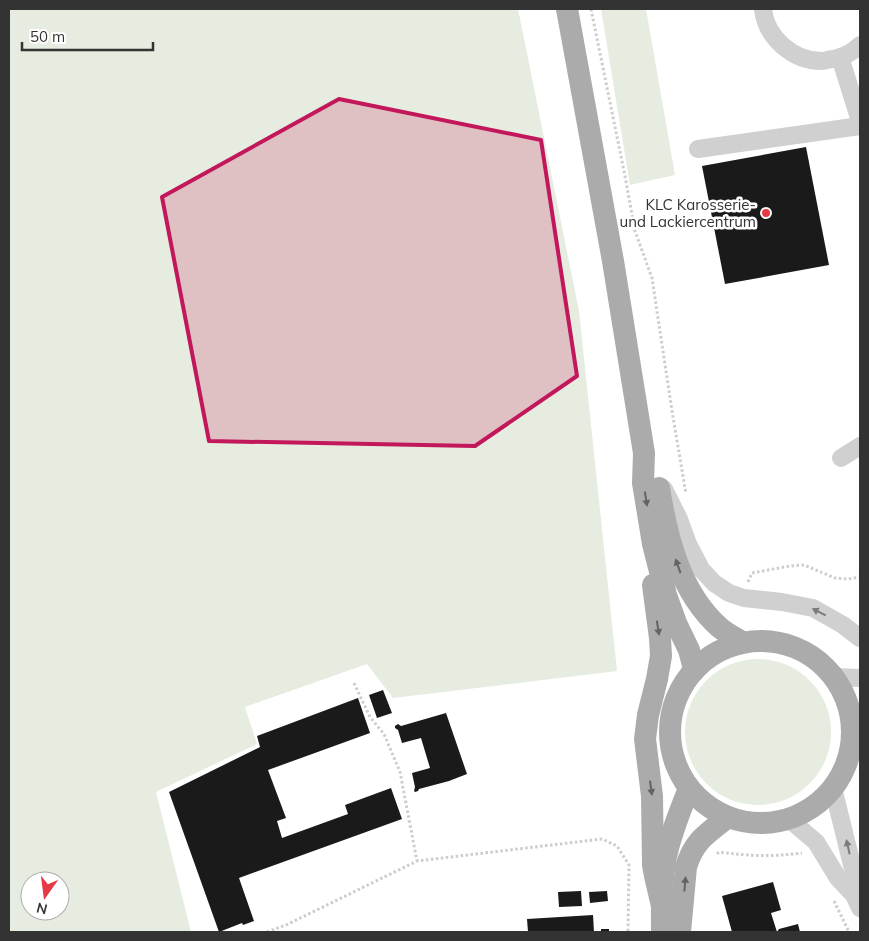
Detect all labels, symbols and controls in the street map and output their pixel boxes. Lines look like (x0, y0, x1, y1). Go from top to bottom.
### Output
scale bar (22, 20, 154, 52)
text: 50 m (30, 27, 65, 46)
place label: KLC Karosserie- und Lackiercentrum (619, 195, 756, 231)
marker: KLC Karosserie- und Lackiercentrum (760, 207, 772, 219)
one-way arrow (642, 491, 650, 507)
one-way arrow (674, 558, 682, 573)
one-way arrow (812, 608, 827, 616)
one-way arrow (655, 620, 663, 636)
one-way arrow (647, 780, 655, 796)
one-way arrow (844, 840, 852, 855)
north arrow (20, 871, 70, 921)
one-way arrow (681, 875, 689, 891)
text: N (35, 899, 49, 919)

